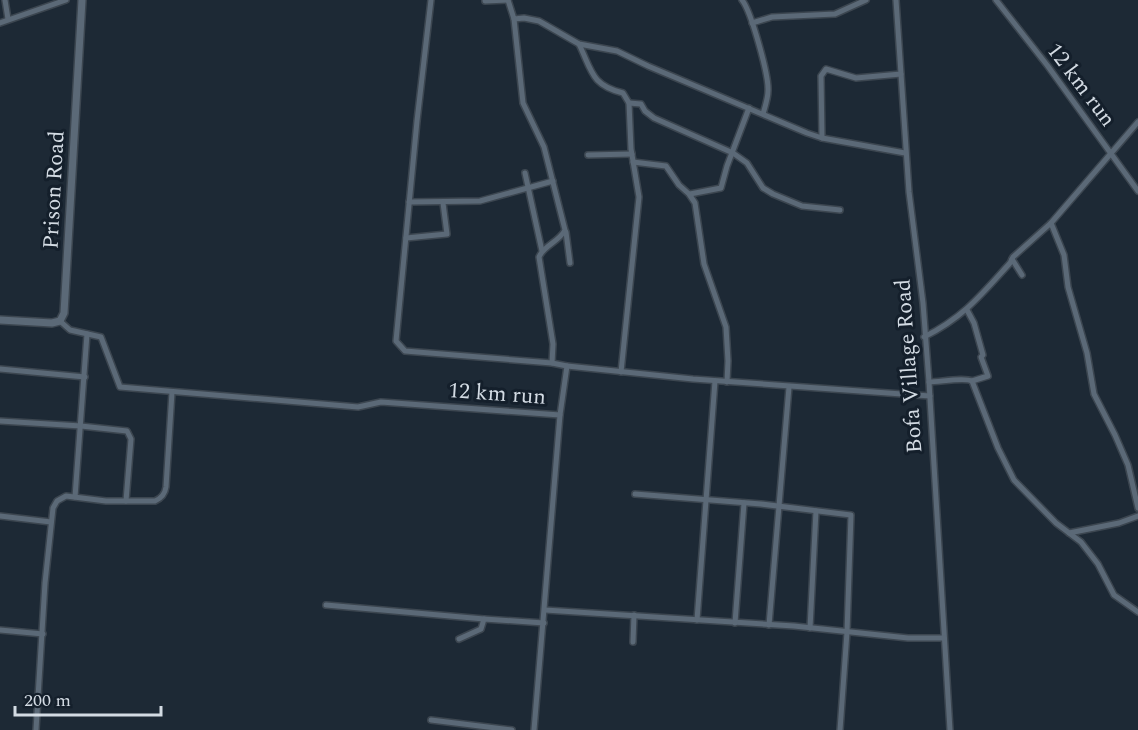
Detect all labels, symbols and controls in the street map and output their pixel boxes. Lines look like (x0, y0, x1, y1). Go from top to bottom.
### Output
street label: 12 km run (1038, 36, 1124, 134)
street label: Prison Road (34, 130, 74, 250)
street label: Bofa Village Road (886, 278, 932, 454)
street label: 12 km run (447, 374, 547, 414)
scale bar (15, 679, 160, 717)
text: 200 m (24, 687, 71, 714)

